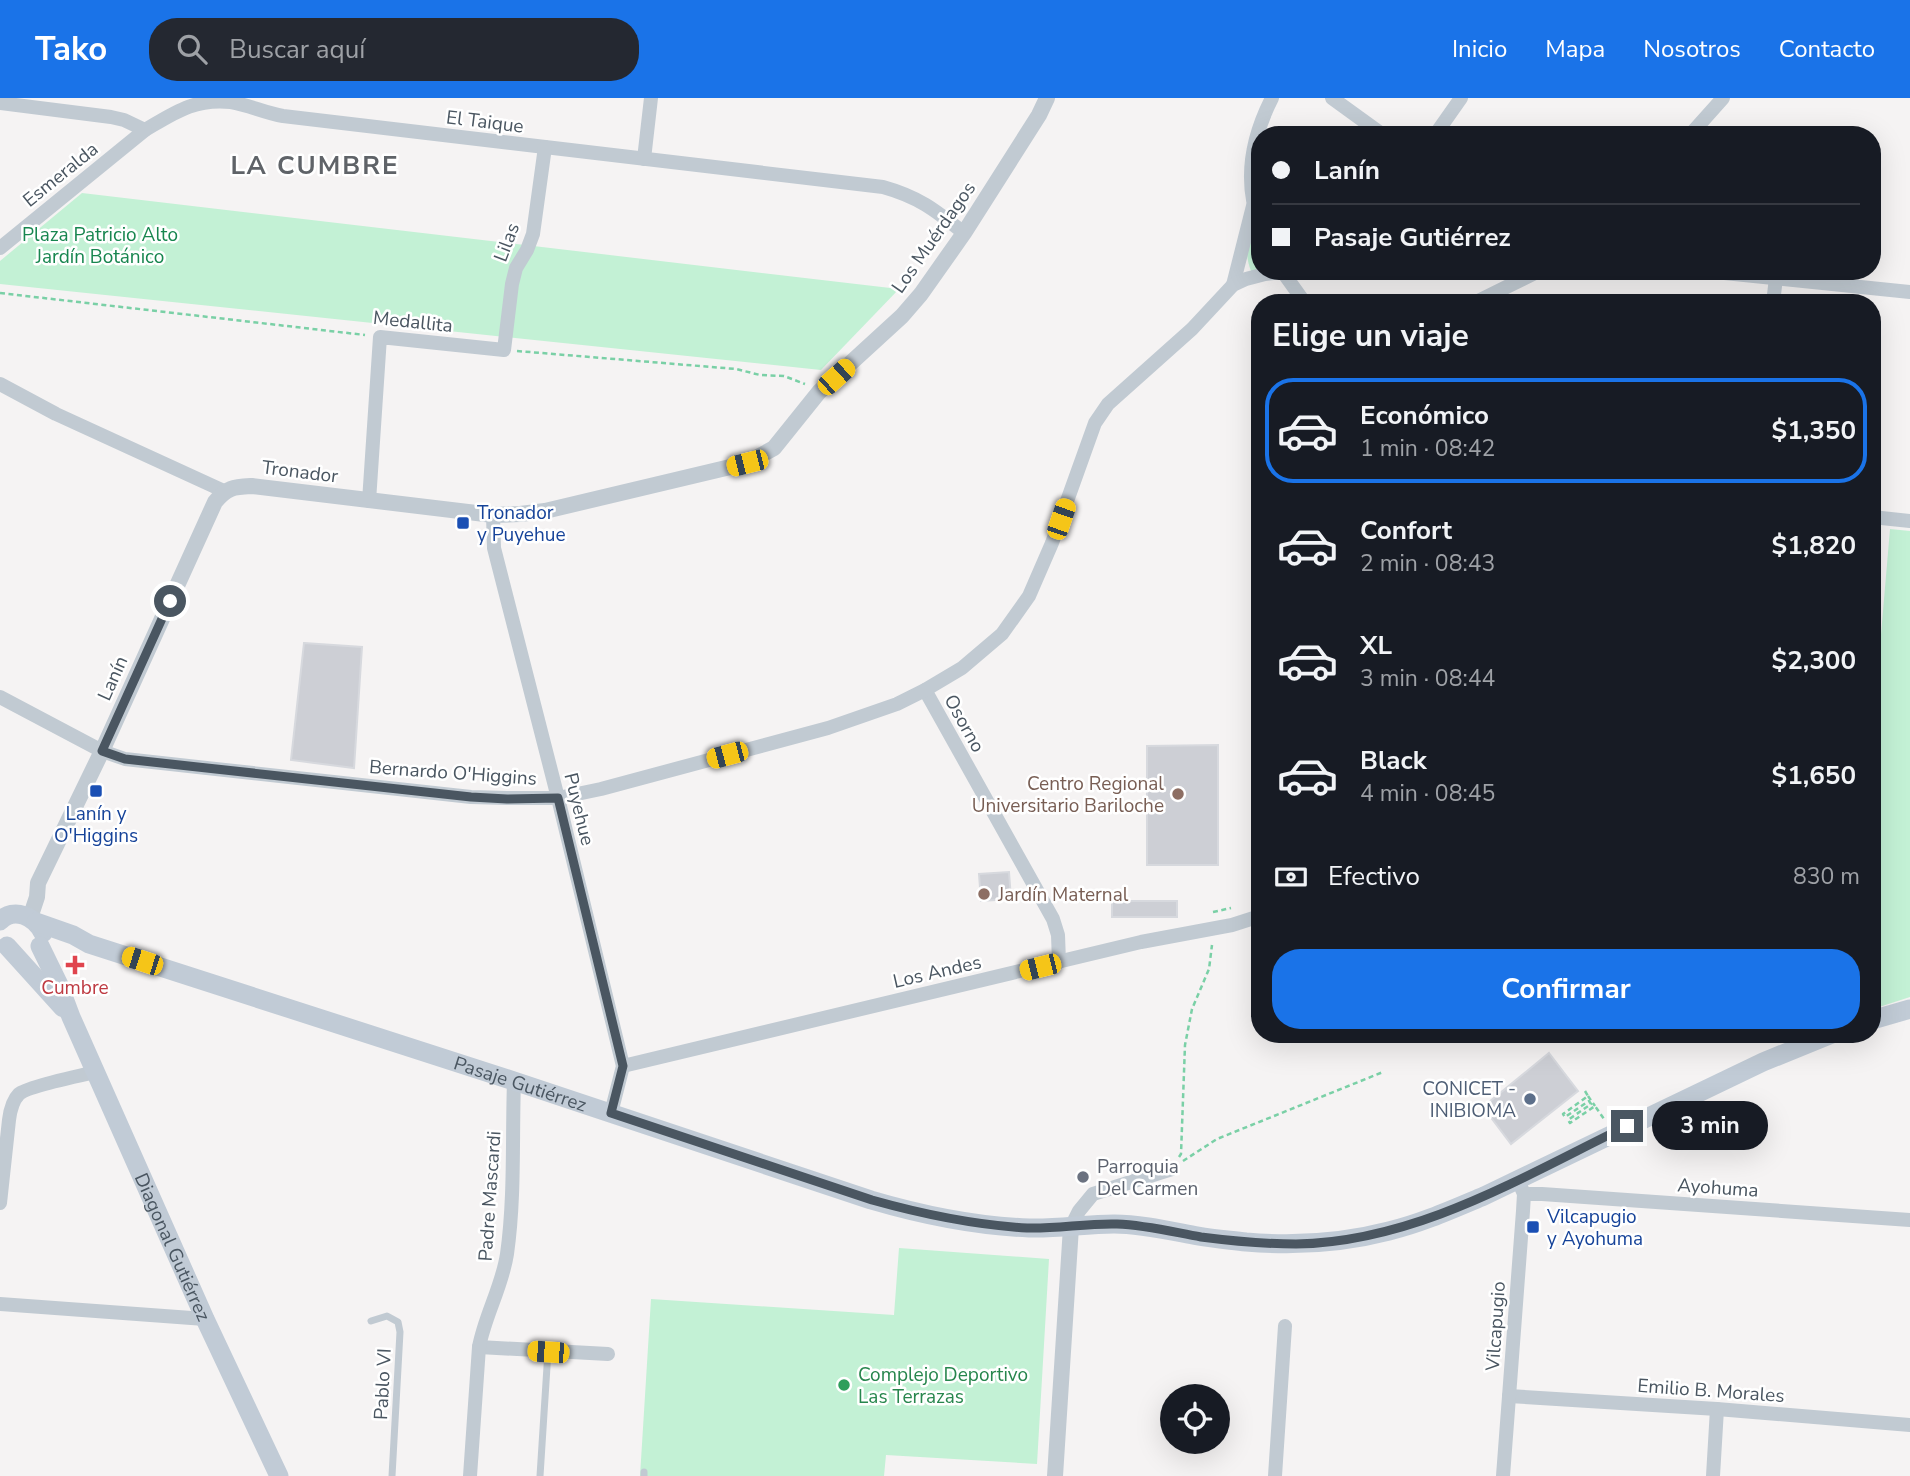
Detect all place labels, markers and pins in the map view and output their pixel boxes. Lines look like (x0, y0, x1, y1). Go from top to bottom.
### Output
place label: Tronador y Puyehue (477, 500, 566, 548)
marker: Tronador y Puyehue (455, 515, 471, 531)
place label: Centro Regional Universitario Bariloche (972, 771, 1164, 819)
marker: Lanín y O'Higgins (88, 783, 104, 799)
marker: Centro Regional Universitario Bariloche (1170, 786, 1186, 802)
place label: Lanín y O'Higgins (54, 801, 138, 849)
place label: Jardín Maternal (997, 882, 1129, 908)
marker: Jardín Maternal (976, 886, 992, 902)
marker: Cumbre (67, 957, 83, 973)
place label: Cumbre (41, 975, 109, 1001)
place label: CONICET - INIBIOMA (1422, 1076, 1516, 1124)
marker: CONICET - INIBIOMA (1522, 1091, 1538, 1107)
place label: Parroquia Del Carmen (1097, 1154, 1198, 1202)
marker: Parroquia Del Carmen (1075, 1169, 1091, 1185)
place label: Vilcapugio y Ayohuma (1546, 1204, 1643, 1252)
marker: Vilcapugio y Ayohuma (1525, 1219, 1541, 1235)
place label: Complejo Deportivo Las Terrazas (858, 1362, 1028, 1410)
marker: Complejo Deportivo Las Terrazas (836, 1377, 852, 1393)

